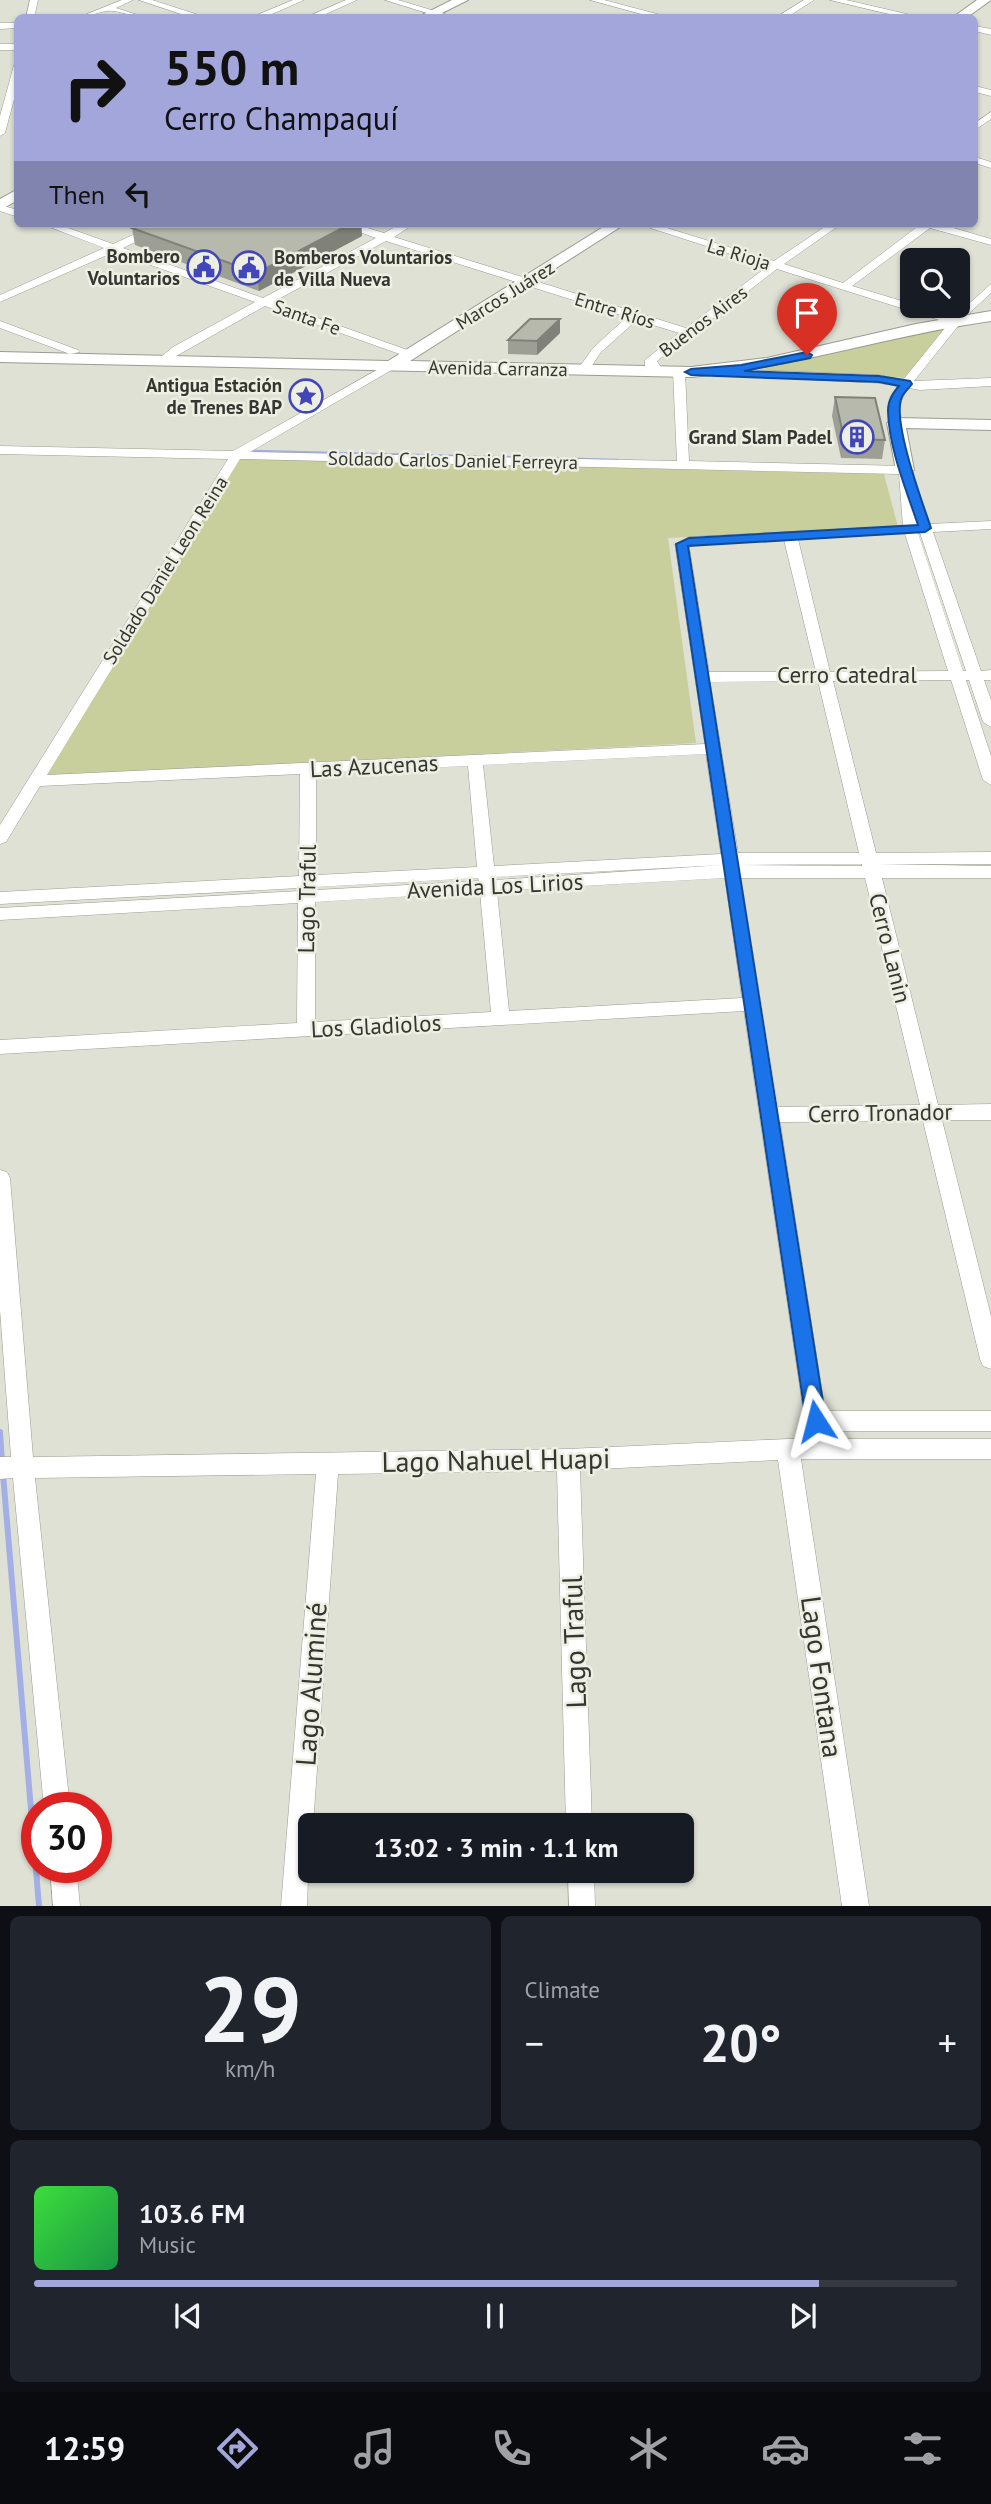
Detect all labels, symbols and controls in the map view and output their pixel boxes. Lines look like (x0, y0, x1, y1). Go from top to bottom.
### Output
text: 550 m (164, 35, 299, 99)
icon: right (49, 42, 140, 133)
text: Cerro Champaquí (164, 97, 399, 139)
icon: left (119, 175, 157, 213)
text: Then (49, 178, 105, 211)
street label: La Rioja (704, 233, 774, 275)
place label: Bombero Voluntarios (87, 244, 180, 290)
place label: Bomberos Voluntarios de Villa Nueva (274, 245, 452, 291)
public building icon: Bombero Voluntarios (185, 248, 223, 286)
map controls (900, 248, 970, 318)
button: search (900, 248, 970, 318)
public building icon: Bomberos Voluntarios de Villa Nueva (230, 249, 268, 287)
street label: Marcos Juárez (451, 255, 559, 335)
street label: Buenos Aires (654, 280, 752, 362)
pin (777, 283, 837, 355)
street label: Entre Ríos (572, 286, 658, 334)
street label: Santa Fe (270, 294, 344, 340)
icon: arrive (788, 294, 826, 332)
street label: Avenida Carranza (428, 355, 568, 381)
place label: Antigua Estación de Trenes BAP (146, 373, 282, 419)
place icon: Antigua Estación de Trenes BAP (287, 377, 325, 415)
building icon: Grand Slam Padel (838, 418, 876, 456)
place label: Grand Slam Padel (689, 425, 832, 449)
street label: Soldado Carlos Daniel Ferreyra (328, 446, 578, 474)
street label: Soldado Daniel Leon Reina (97, 471, 233, 669)
street label: Cerro Catedral (777, 660, 917, 689)
street label: Las Azucenas (309, 748, 439, 783)
street label: Lago Traful (291, 844, 322, 954)
street label: Avenida Los Lirios (406, 866, 584, 905)
street label: Cerro Lanin (863, 890, 918, 1006)
street label: Los Gladiolos (310, 1008, 442, 1043)
street label: Cerro Tronador (808, 1097, 953, 1128)
position arrow (779, 1384, 853, 1458)
street label: Lago Nahuel Huapi (381, 1439, 611, 1480)
street label: Lago Traful (553, 1575, 594, 1709)
street label: Lago Fontana (793, 1594, 852, 1760)
street label: Lago Aluminé (286, 1601, 335, 1767)
speed limit sign: 30 (21, 1792, 112, 1883)
text: 13:02 · 3 min · 1.1 km (374, 1831, 619, 1864)
text: 29 (199, 1949, 302, 2067)
text: Climate (525, 1975, 600, 2004)
text: 20° (700, 2009, 782, 2076)
text: − (525, 2018, 544, 2067)
text: + (938, 2018, 957, 2067)
text: km/h (225, 2054, 275, 2083)
text: 103.6 FM (139, 2197, 245, 2230)
text: Music (139, 2230, 196, 2259)
icon: previous (169, 2297, 207, 2335)
icon: pause (476, 2297, 514, 2335)
icon: next (784, 2297, 822, 2335)
icon: directions (213, 2424, 262, 2473)
icon: music (350, 2424, 399, 2473)
icon: phone (487, 2424, 536, 2473)
icon: climate (624, 2424, 673, 2473)
icon: car (761, 2424, 810, 2473)
icon: filters (898, 2424, 947, 2473)
text: 12:59 (44, 2427, 125, 2469)

